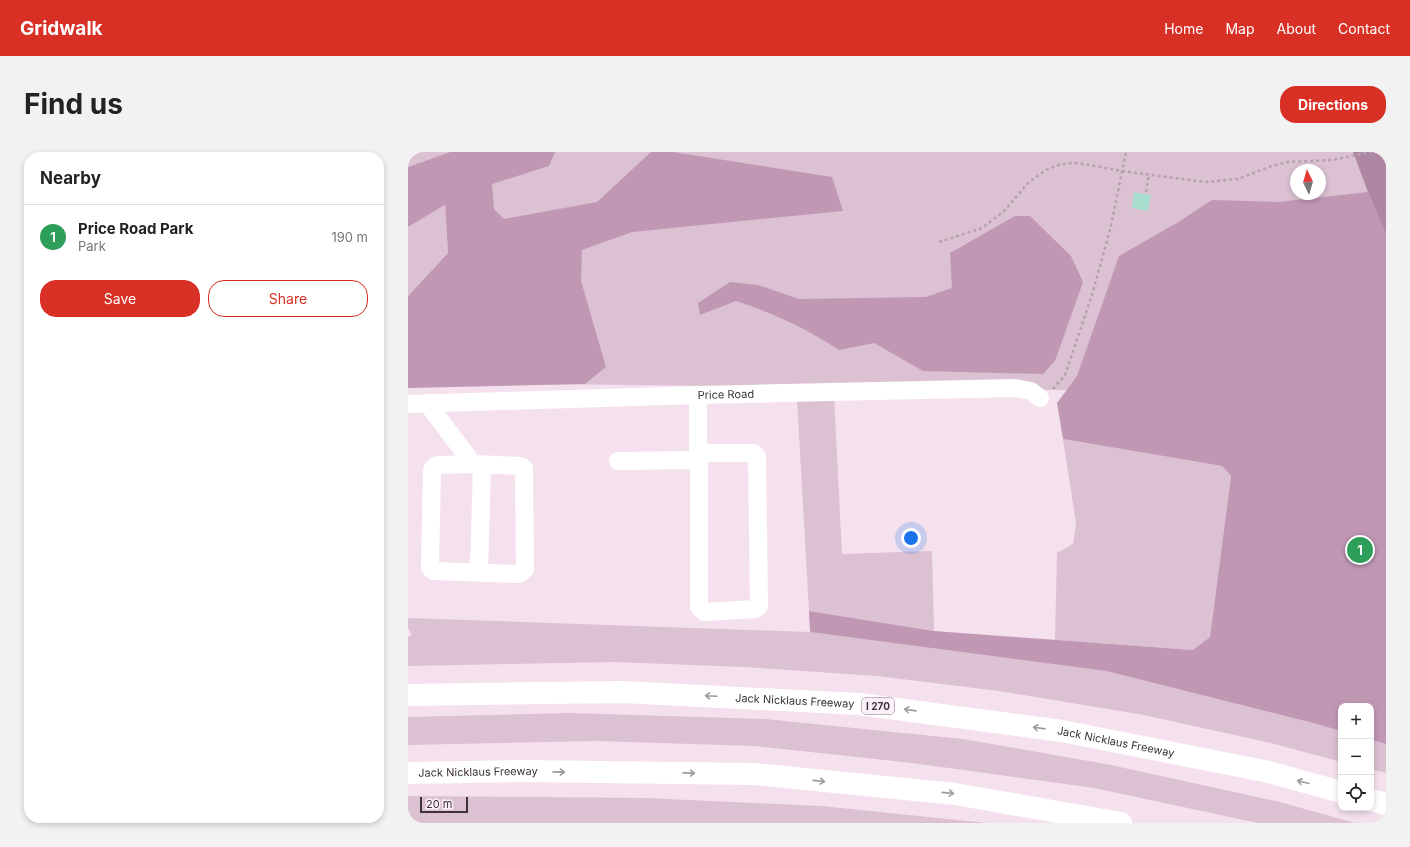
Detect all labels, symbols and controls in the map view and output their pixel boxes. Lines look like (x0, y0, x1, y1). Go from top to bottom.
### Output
text: Gridwalk (20, 17, 103, 40)
text: Home (1164, 20, 1203, 37)
text: Map (1225, 20, 1255, 37)
text: About (1277, 20, 1316, 37)
text: Contact (1338, 20, 1390, 37)
button: Directions (1280, 86, 1386, 123)
text: Find us (24, 87, 123, 121)
north arrow (1290, 164, 1326, 200)
text: Nearby (40, 168, 101, 188)
text: Price Road Park (78, 219, 193, 238)
text: 1 (50, 229, 56, 245)
text: 190 m (331, 229, 368, 245)
text: Park (78, 238, 106, 254)
button: Save (40, 280, 200, 317)
button: Share (208, 280, 368, 317)
street label: Price Road (698, 387, 754, 402)
your location (901, 528, 921, 548)
pin: 1 (1347, 535, 1373, 565)
street label: Jack Nicklaus Freeway (735, 691, 855, 711)
one-way arrow (705, 692, 718, 700)
road number: I 270 (862, 698, 894, 714)
map controls (1338, 703, 1374, 811)
button: + (1338, 703, 1374, 739)
one-way arrow (904, 706, 917, 714)
street label: Jack Nicklaus Freeway (1056, 723, 1176, 760)
one-way arrow (1033, 724, 1046, 731)
button: − (1338, 739, 1374, 775)
street label: Jack Nicklaus Freeway (418, 764, 538, 780)
one-way arrow (552, 768, 565, 776)
one-way arrow (682, 770, 695, 777)
button: locate (1338, 775, 1374, 811)
one-way arrow (812, 777, 825, 784)
one-way arrow (1297, 777, 1310, 785)
one-way arrow (941, 790, 954, 797)
scale bar (420, 795, 468, 814)
text: 20 m (426, 797, 452, 811)

